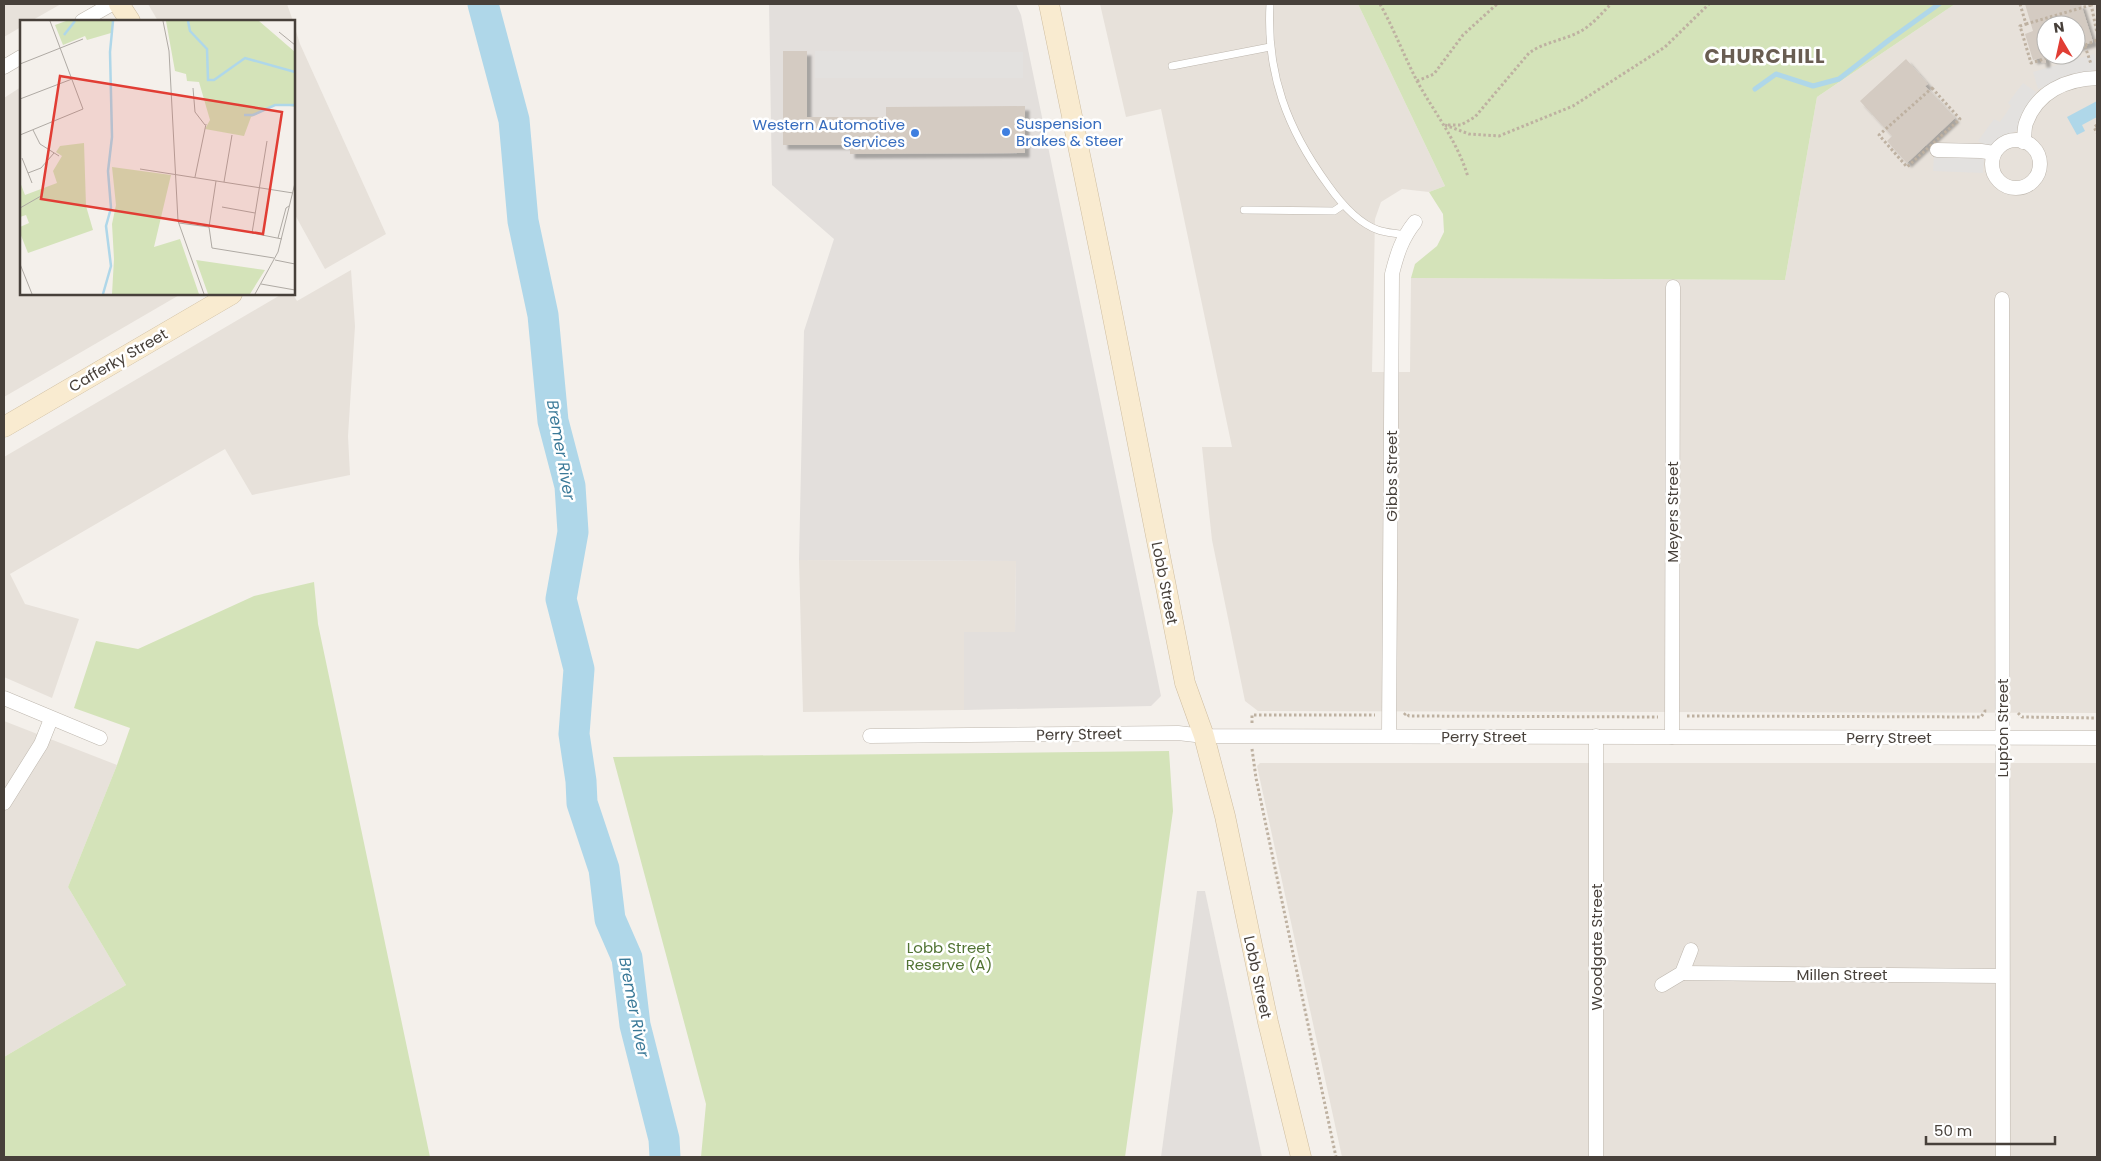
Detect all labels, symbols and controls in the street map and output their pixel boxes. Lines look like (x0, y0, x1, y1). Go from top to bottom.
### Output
north arrow (2036, 15, 2086, 65)
text: N (2052, 16, 2066, 38)
inset map (20, 20, 295, 295)
district label: CHURCHILL (1705, 42, 1825, 70)
place label: Suspension Brakes & Steer (1016, 113, 1124, 151)
place label: Western Automotive Services (753, 114, 905, 152)
marker: Suspension Brakes & Steer (1000, 126, 1012, 138)
marker: Western Automotive Services (909, 127, 921, 139)
street label: Cafferky Street (65, 323, 171, 397)
water label: Bremer River (541, 398, 581, 503)
street label: Gibbs Street (1381, 430, 1402, 522)
street label: Meyers Street (1662, 461, 1683, 563)
street label: Lobb Street (1147, 540, 1183, 626)
street label: Lupton Street (1992, 679, 2013, 777)
street label: Perry Street (1036, 723, 1122, 745)
street label: Perry Street (1441, 726, 1527, 747)
street label: Perry Street (1846, 727, 1932, 748)
street label: Woodgate Street (1586, 884, 1607, 1010)
street label: Lobb Street (1239, 934, 1277, 1020)
park label: Lobb Street Reserve (A) (906, 937, 992, 975)
water label: Bremer River (613, 955, 655, 1060)
street label: Millen Street (1797, 964, 1887, 985)
scale bar (1926, 1114, 2055, 1146)
text: 50 m (1934, 1120, 1972, 1141)

